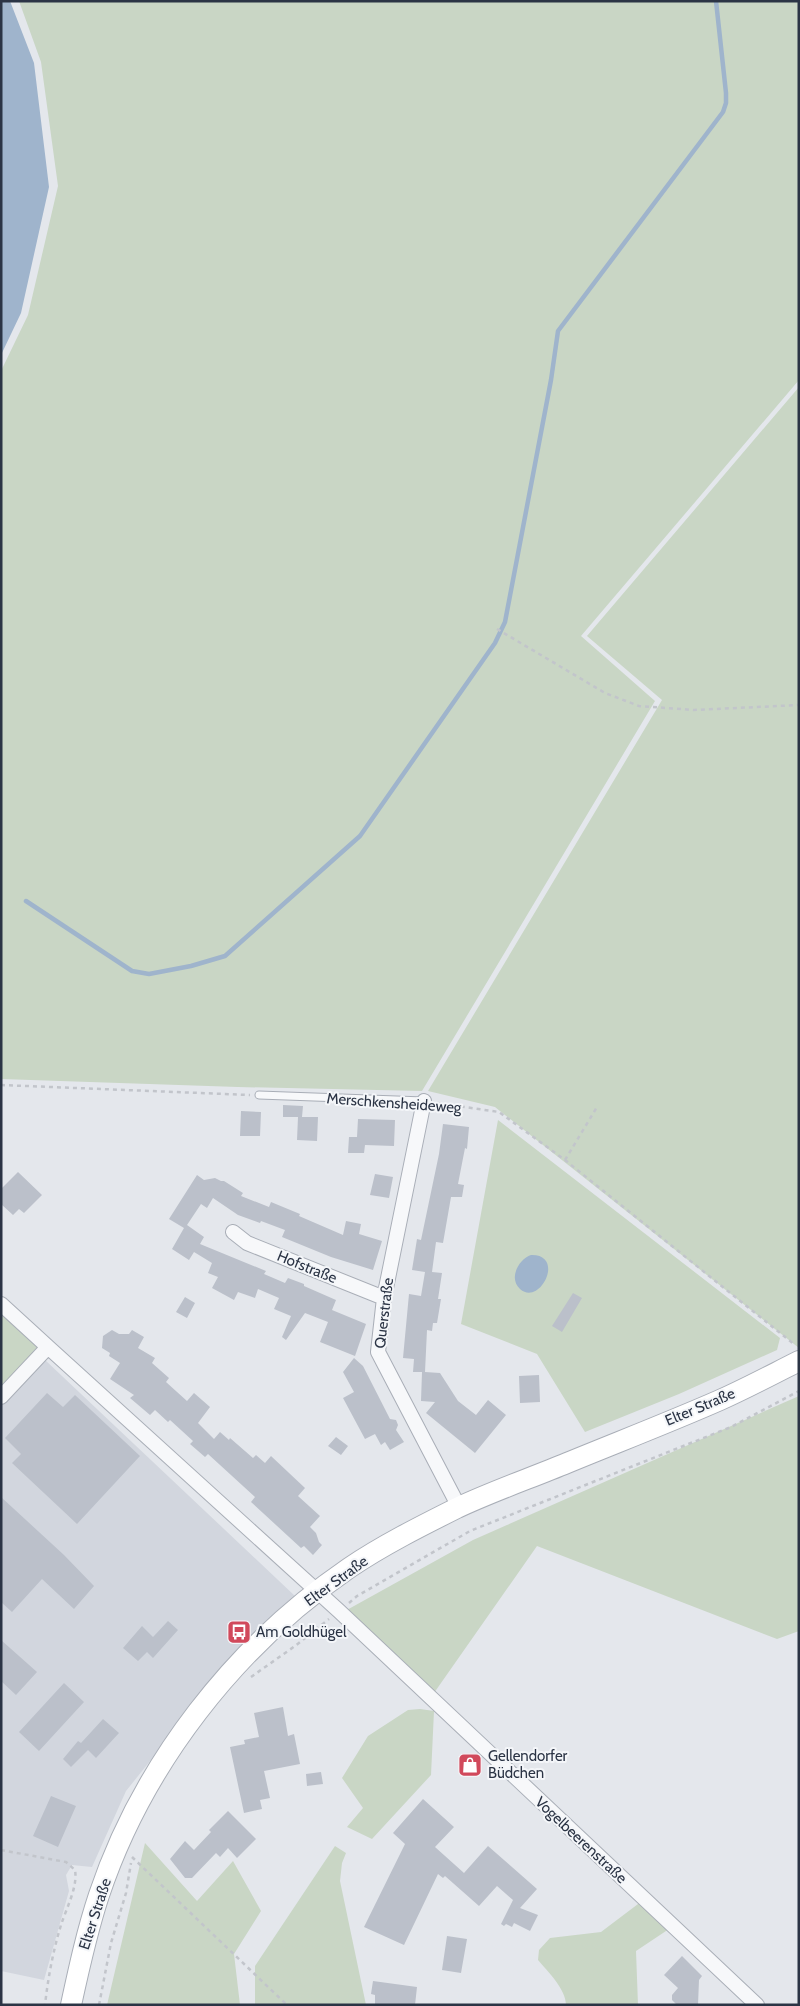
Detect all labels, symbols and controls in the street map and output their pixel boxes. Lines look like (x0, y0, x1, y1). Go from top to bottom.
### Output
street label: Merschkensheideweg (326, 1089, 463, 1117)
street label: Hofstraße (274, 1247, 340, 1287)
street label: Querstraße (371, 1276, 397, 1349)
street label: Elter Straße (662, 1384, 738, 1430)
street label: Elter Straße (301, 1552, 372, 1610)
bus stop icon: Am Goldhügel (226, 1619, 252, 1645)
place label: Am Goldhügel (256, 1623, 347, 1641)
place label: Gellendorfer Büdchen (488, 1747, 568, 1782)
shop icon: Gellendorfer Büdchen (457, 1752, 483, 1778)
street label: Vogelbeerenstraße (531, 1793, 631, 1887)
street label: Elter Straße (75, 1876, 115, 1952)

